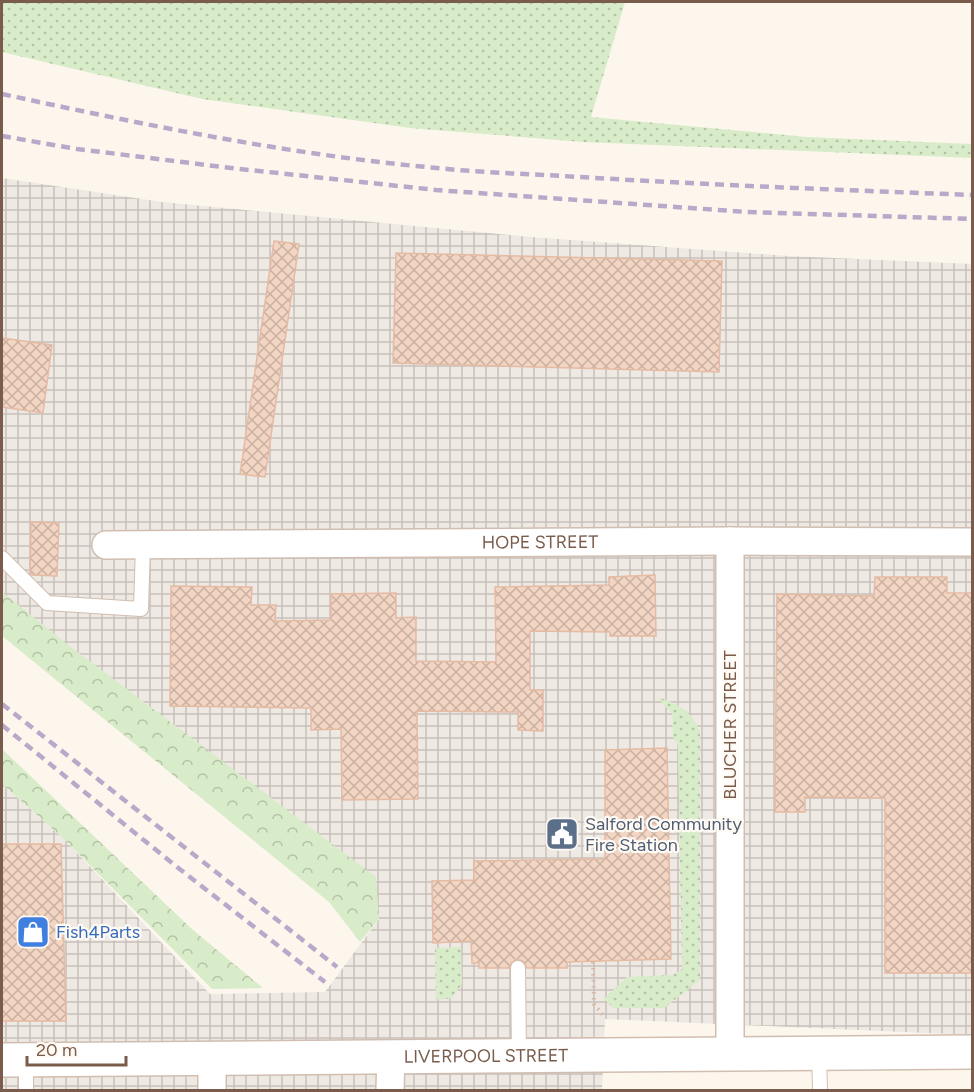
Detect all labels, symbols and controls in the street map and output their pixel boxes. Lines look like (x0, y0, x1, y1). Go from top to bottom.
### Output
street label: HOPE STREET (482, 531, 598, 554)
street label: BLUCHER STREET (719, 650, 741, 800)
place label: Salford Community Fire Station (585, 813, 742, 856)
public building icon: Salford Community Fire Station (544, 816, 580, 852)
shop icon: Fish4Parts (15, 914, 51, 950)
place label: Fish4Parts (56, 921, 140, 943)
scale bar (27, 1029, 126, 1067)
text: 20 m (36, 1039, 77, 1061)
street label: LIVERPOOL STREET (404, 1044, 568, 1068)

